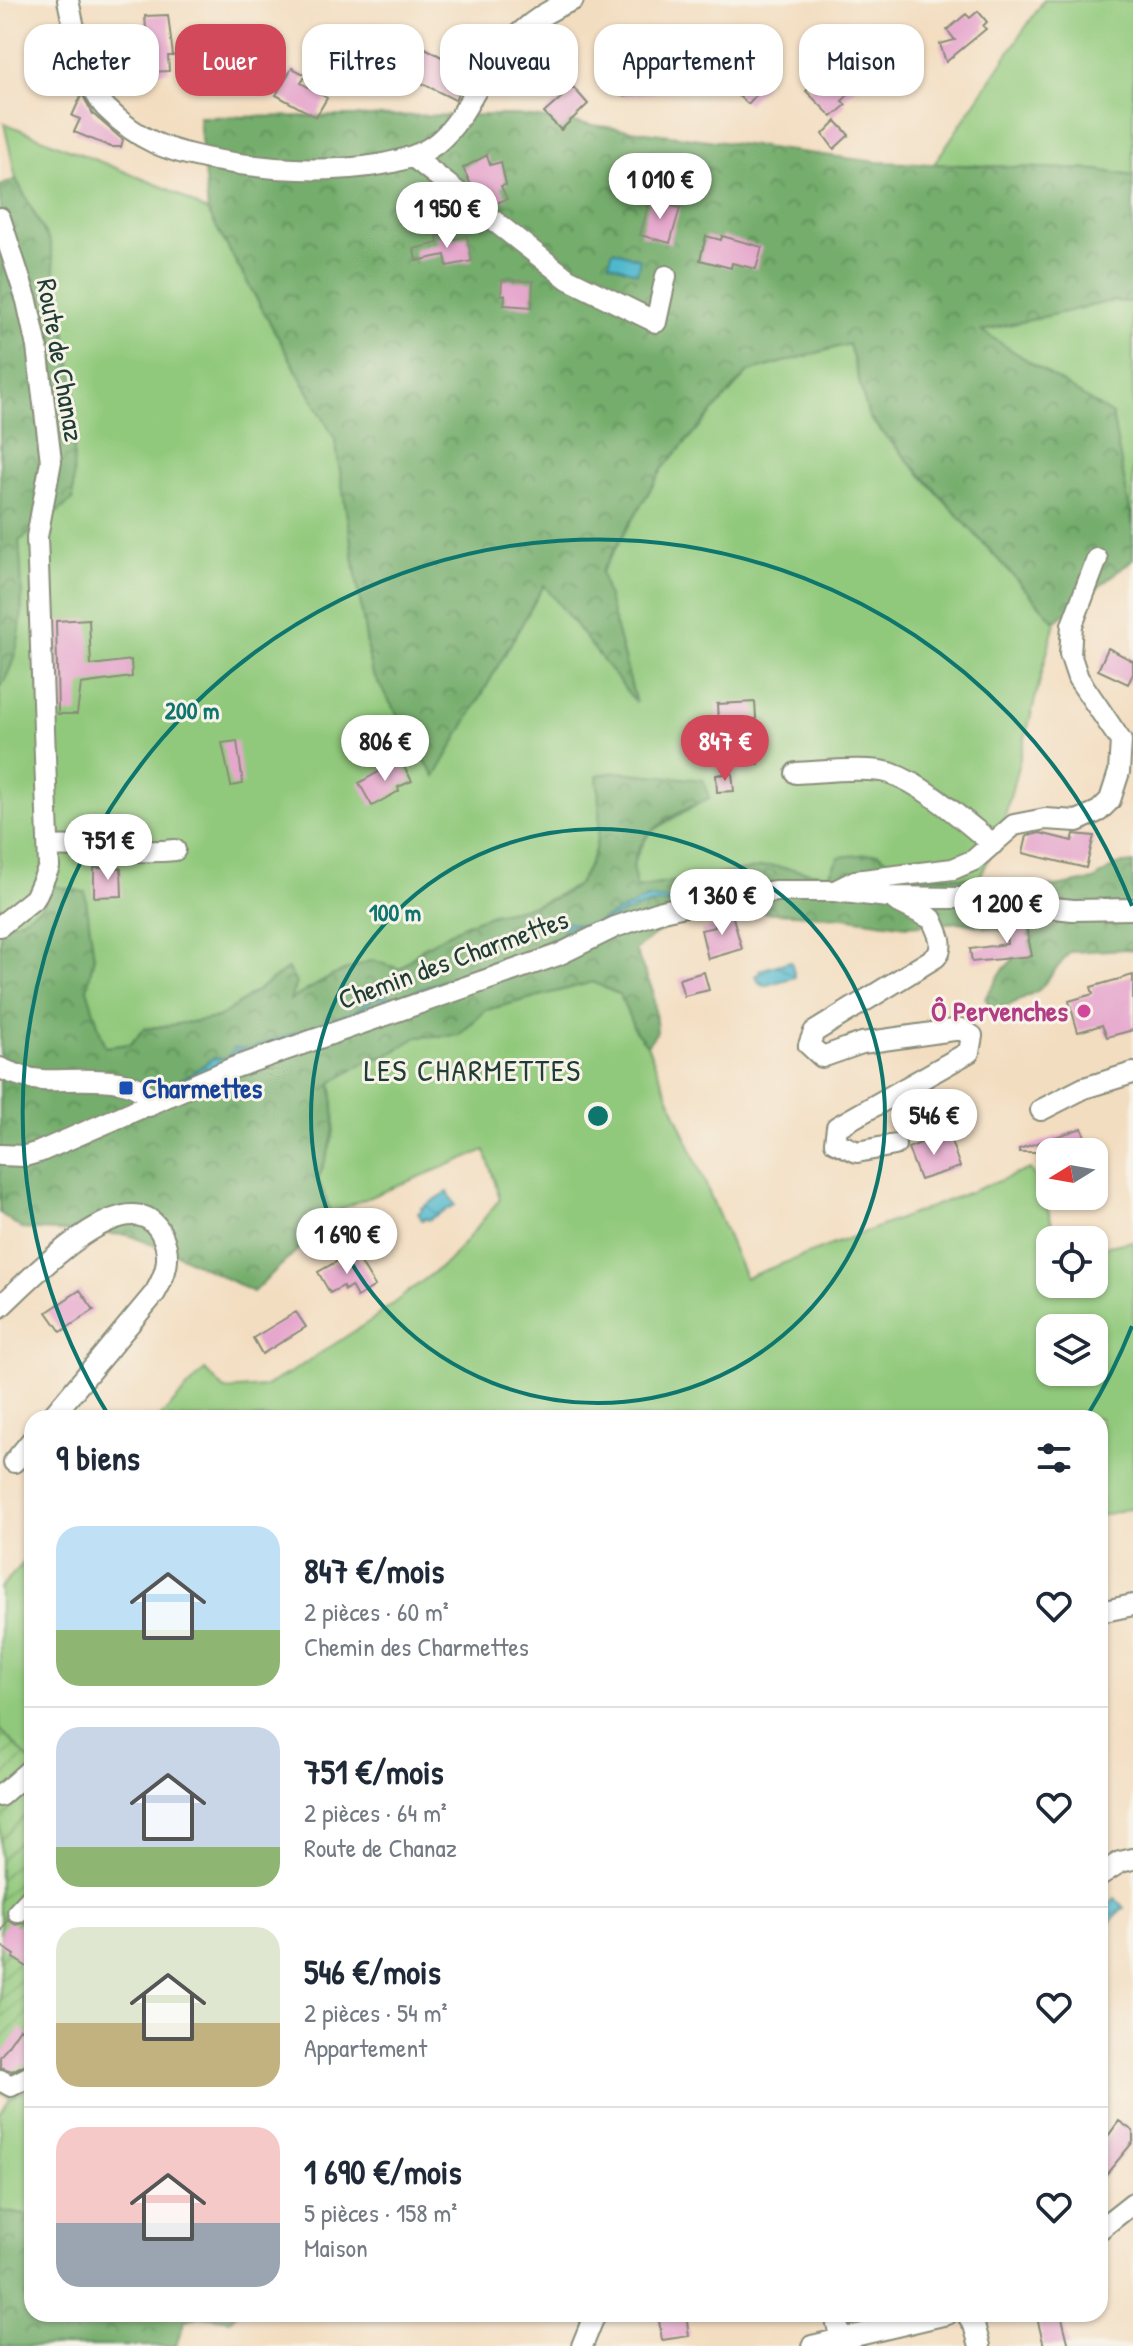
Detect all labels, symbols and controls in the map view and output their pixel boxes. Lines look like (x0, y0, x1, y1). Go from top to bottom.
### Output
chip: Acheter (24, 24, 159, 96)
chip: Louer (175, 24, 286, 96)
chip: Filtres (302, 24, 424, 96)
chip: Nouveau (440, 24, 578, 96)
chip: Appartement (594, 24, 783, 96)
chip: Maison (799, 24, 924, 96)
pin: 1 010 € (586, 153, 734, 221)
text: 1 010 € (627, 161, 693, 196)
pin: 1 950 € (373, 182, 521, 250)
text: 1 950 € (414, 190, 480, 225)
street label: Route de Chanaz (28, 276, 94, 444)
text: 200 m (165, 694, 219, 726)
pin: 806 € (329, 715, 441, 783)
pin: 847 € (669, 715, 781, 783)
text: 806 € (359, 723, 411, 758)
text: 847 € (699, 723, 751, 758)
pin: 751 € (52, 814, 164, 882)
text: 751 € (82, 822, 134, 857)
pin: 1 360 € (648, 869, 796, 937)
text: 1 360 € (688, 877, 756, 912)
pin: 1 200 € (933, 877, 1081, 945)
text: 1 200 € (972, 885, 1042, 920)
text: 100 m (369, 896, 421, 928)
street label: Chemin des Charmettes (333, 900, 573, 1018)
place label: Ô Pervenches (931, 992, 1068, 1030)
marker: Ô Pervenches (1075, 1002, 1093, 1020)
district label: LES CHARMETTES (364, 1050, 582, 1090)
place label: Charmettes (142, 1069, 262, 1107)
marker: Charmettes (117, 1079, 135, 1097)
pin: 546 € (878, 1089, 990, 1157)
text: 546 € (909, 1097, 959, 1132)
centre of rings (584, 1102, 612, 1130)
north arrow (1036, 1138, 1108, 1210)
map controls (1036, 1138, 1108, 1386)
pin: 1 690 € (273, 1208, 421, 1276)
text: 1 690 € (314, 1216, 380, 1251)
button: locate (1036, 1226, 1108, 1298)
button: layers (1036, 1314, 1108, 1386)
text: 9 biens (56, 1435, 140, 1481)
icon: filters (1032, 1436, 1076, 1480)
text: 847 €/mois (304, 1548, 444, 1594)
icon: home (120, 1558, 216, 1654)
icon: heart (1032, 1584, 1076, 1628)
text: 2 pièces · 60 m² (304, 1594, 449, 1629)
text: Chemin des Charmettes (304, 1629, 529, 1664)
text: 751 €/mois (304, 1749, 444, 1795)
icon: home (120, 1759, 216, 1855)
icon: heart (1032, 1785, 1076, 1829)
text: 2 pièces · 64 m² (304, 1795, 447, 1830)
text: Route de Chanaz (304, 1830, 457, 1865)
text: 546 €/mois (304, 1949, 441, 1995)
icon: home (120, 1959, 216, 2055)
icon: heart (1032, 1985, 1076, 2029)
text: 2 pièces · 54 m² (304, 1995, 447, 2030)
text: Appartement (304, 2030, 427, 2065)
text: 1 690 €/mois (304, 2149, 462, 2195)
icon: home (120, 2159, 216, 2255)
icon: heart (1032, 2185, 1076, 2229)
text: 5 pièces · 158 m² (304, 2195, 457, 2230)
text: Maison (304, 2230, 368, 2265)

